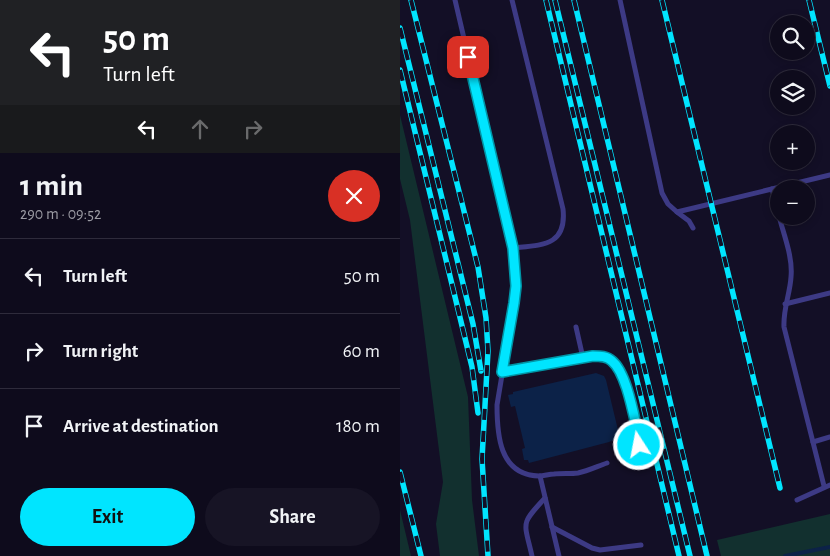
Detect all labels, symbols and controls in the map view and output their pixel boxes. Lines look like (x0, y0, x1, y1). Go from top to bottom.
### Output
map controls (770, 15, 815, 225)
button: search (770, 15, 815, 60)
icon: left (20, 20, 85, 85)
text: 50 m (103, 22, 170, 57)
pin (447, 36, 489, 78)
icon: arrive (454, 43, 482, 71)
text: Turn left (103, 63, 175, 85)
button: layers (770, 70, 815, 115)
icon: left (133, 115, 161, 143)
icon: ahead (186, 115, 214, 143)
icon: right (239, 115, 267, 143)
button: + (770, 125, 815, 170)
button: close (328, 170, 380, 222)
text: 1 min (20, 171, 83, 201)
button: − (770, 180, 815, 225)
text: 290 m · 09:52 (20, 206, 101, 222)
icon: left (20, 262, 48, 290)
text: Turn left (63, 267, 127, 286)
text: 50 m (344, 267, 380, 286)
icon: right (20, 337, 48, 365)
text: Turn right (63, 342, 138, 361)
text: 60 m (343, 342, 380, 361)
icon: arrive (20, 412, 48, 440)
text: Arrive at destination (63, 417, 219, 436)
text: 180 m (336, 417, 380, 436)
position arrow (612, 418, 664, 470)
button: Exit (20, 488, 195, 546)
button: Share (205, 488, 380, 546)

